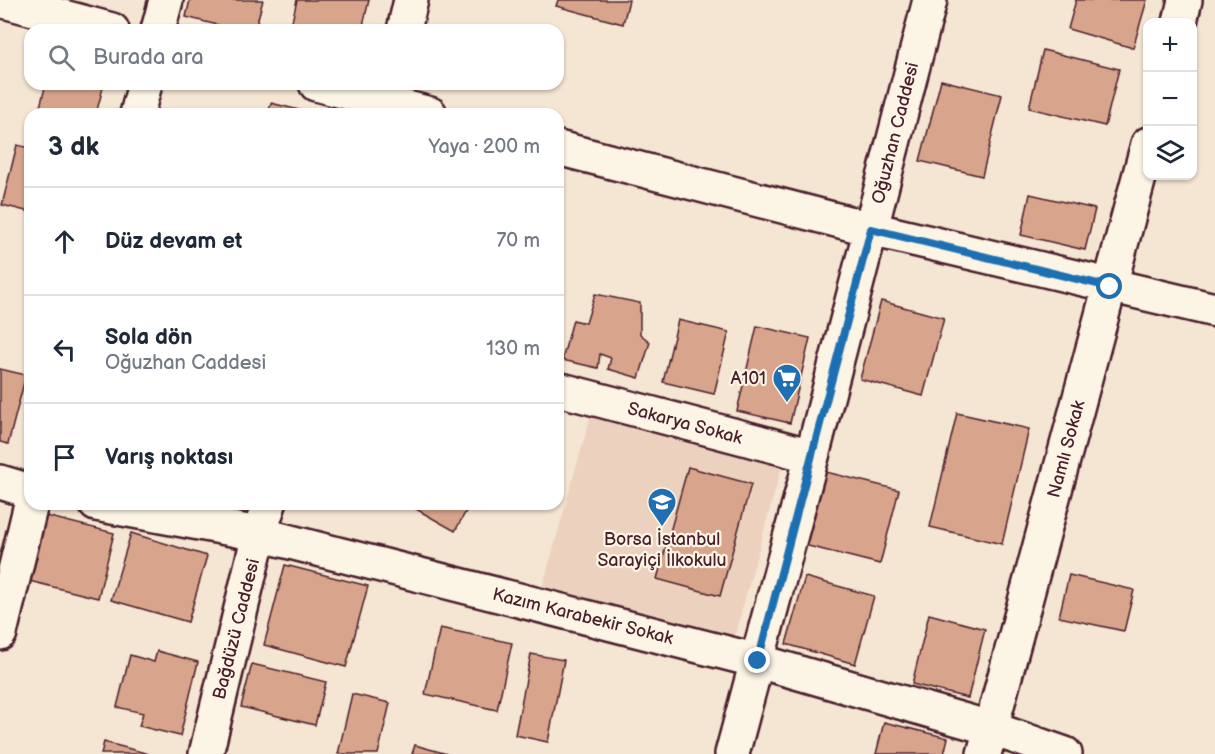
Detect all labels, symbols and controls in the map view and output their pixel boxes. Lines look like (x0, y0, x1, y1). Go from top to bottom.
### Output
map controls (1143, 18, 1197, 180)
button: + (1143, 18, 1197, 72)
search box (24, 24, 564, 90)
icon: search (45, 41, 78, 74)
text: Burada ara (93, 44, 204, 71)
street label: Oğuzhan Caddesi (868, 60, 923, 206)
button: − (1143, 72, 1197, 126)
button: layers (1143, 126, 1197, 180)
text: 3 dk (48, 132, 99, 163)
text: Yaya · 200 m (429, 135, 540, 159)
icon: ahead (48, 225, 81, 258)
text: Düz devam et (105, 228, 242, 255)
text: 70 m (496, 229, 540, 253)
route start (1096, 273, 1122, 299)
text: Sola dön (105, 324, 193, 351)
icon: left (48, 333, 81, 366)
text: 130 m (486, 337, 540, 361)
text: Oğuzhan Caddesi (105, 351, 266, 375)
supermarket icon: A101 (771, 362, 803, 404)
place label: A101 (730, 368, 766, 389)
street label: Sakarya Sokak (625, 398, 745, 449)
street label: Namlı Sokak (1043, 398, 1090, 500)
icon: arrive (48, 441, 81, 474)
text: Varış noktası (105, 444, 233, 471)
school or university icon: Borsa İstanbul Sarayiçi İlkokulu (646, 486, 678, 528)
place label: Borsa İstanbul Sarayiçi İlkokulu (597, 528, 727, 571)
street label: Bağdüzü Caddesi (209, 556, 264, 702)
street label: Kazım Karabekir Sokak (490, 584, 676, 649)
route end (744, 647, 770, 673)

